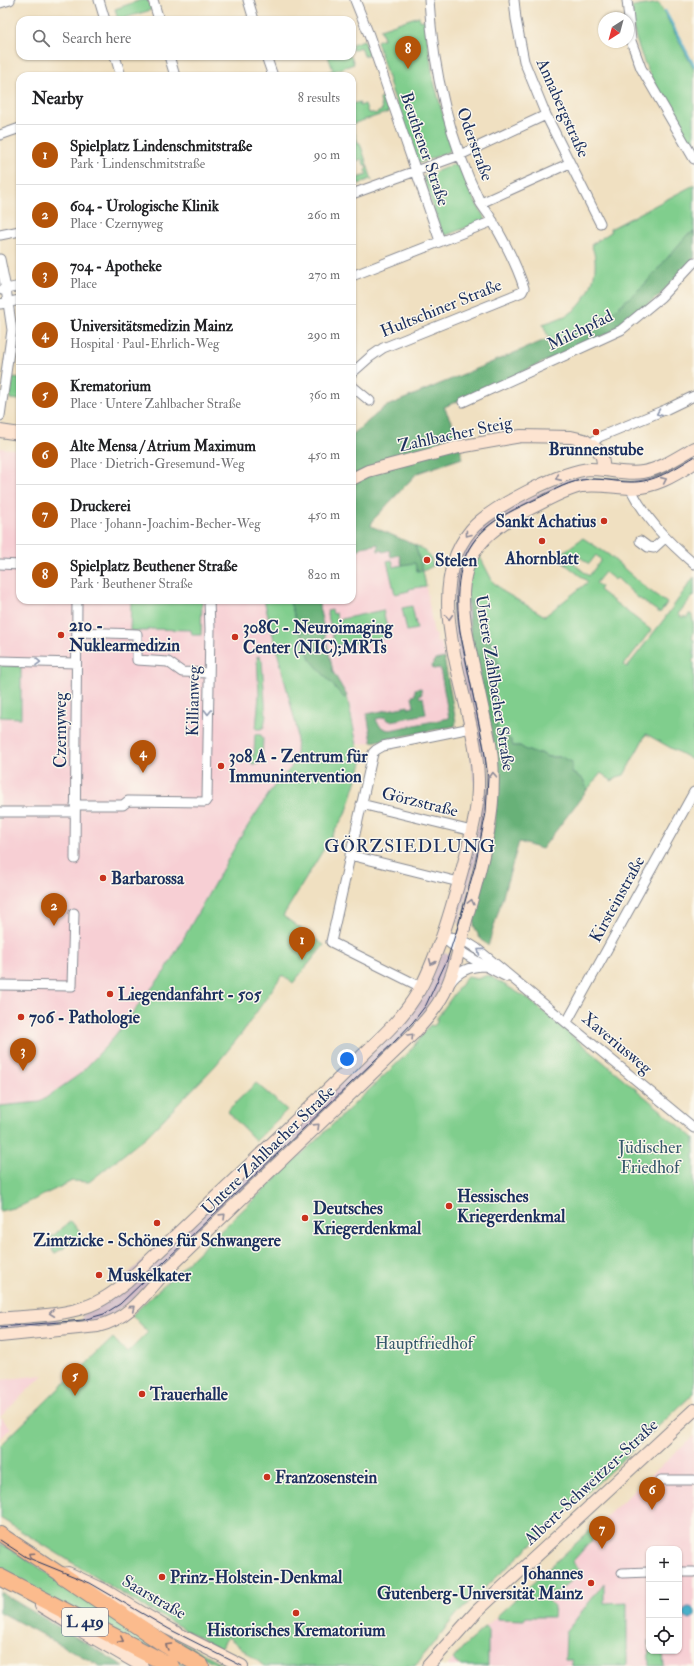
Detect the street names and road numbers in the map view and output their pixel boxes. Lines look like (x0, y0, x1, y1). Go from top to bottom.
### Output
street label: Annabergstraße (531, 54, 594, 161)
street label: Beuthener Straße (396, 89, 454, 209)
street label: Oderstraße (452, 104, 498, 184)
street label: Hultschiner Straße (377, 274, 505, 342)
street label: Milchpfad (544, 305, 617, 356)
street label: Zahlbacher Steig (396, 412, 515, 456)
street label: Untere Zahlbacher Straße (471, 594, 519, 772)
street label: Killianweg (182, 665, 204, 737)
street label: Czernyweg (50, 691, 72, 768)
street label: Görzstraße (380, 782, 460, 822)
street label: Kirsteinstraße (585, 852, 649, 946)
street label: Xaveriusweg (578, 1008, 657, 1079)
street label: Untere Zahlbacher Straße (197, 1081, 339, 1219)
street label: Albert-Schweitzer-Straße (519, 1415, 662, 1550)
street label: Saarstraße (118, 1570, 190, 1624)
road number: L 419 (62, 1608, 108, 1636)

